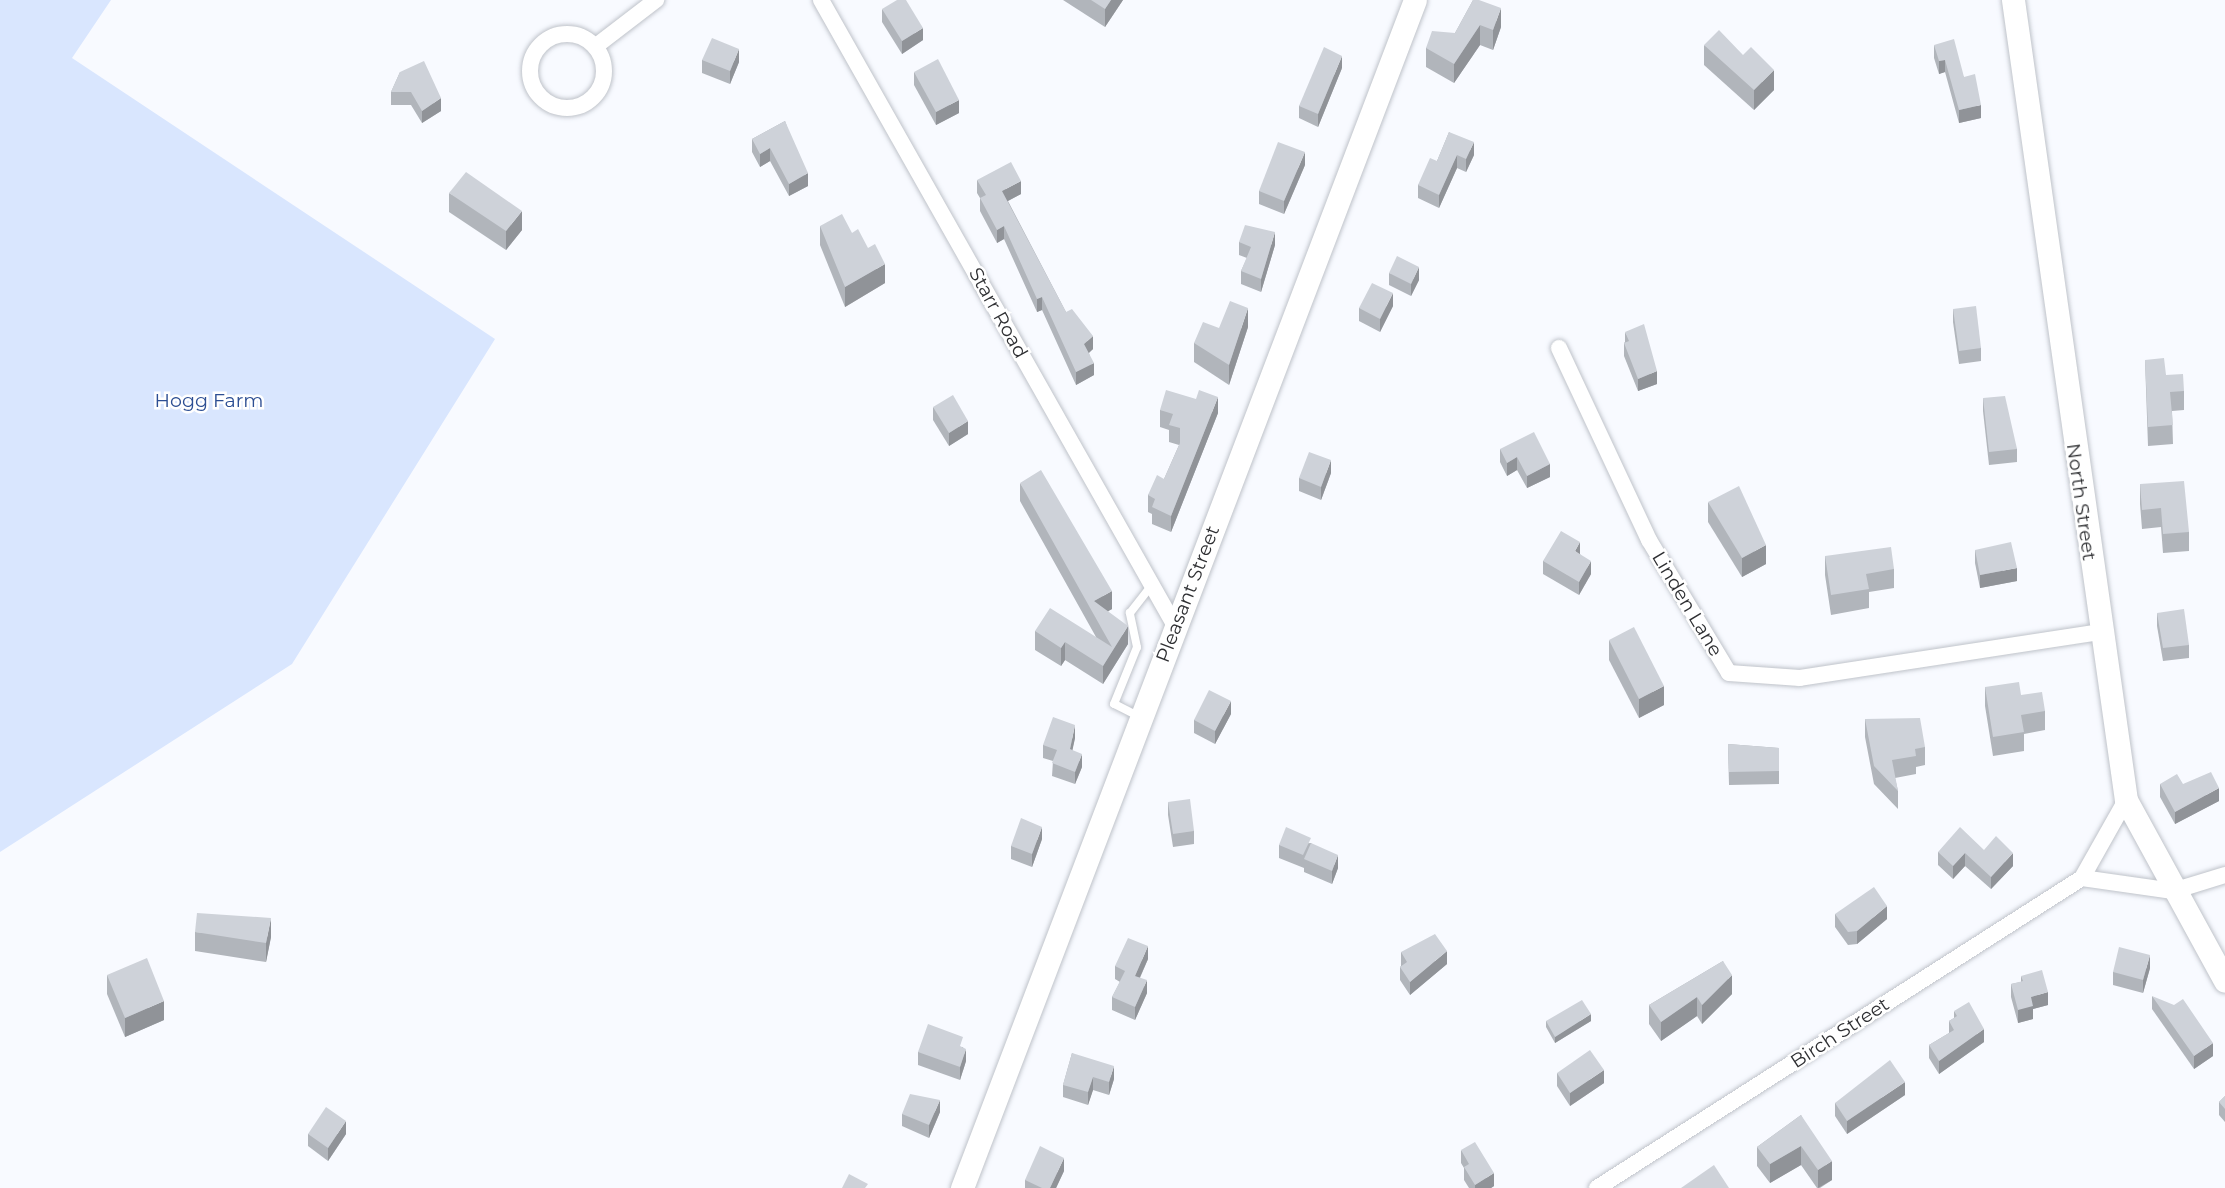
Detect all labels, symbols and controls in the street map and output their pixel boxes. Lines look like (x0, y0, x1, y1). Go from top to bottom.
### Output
street label: Starr Road (964, 264, 1032, 362)
park label: Hogg Farm (155, 390, 263, 412)
street label: North Street (2061, 442, 2101, 562)
street label: Pleasant Street (1151, 522, 1225, 666)
street label: Linden Lane (1647, 548, 1727, 660)
street label: Birch Street (1787, 993, 1893, 1073)

